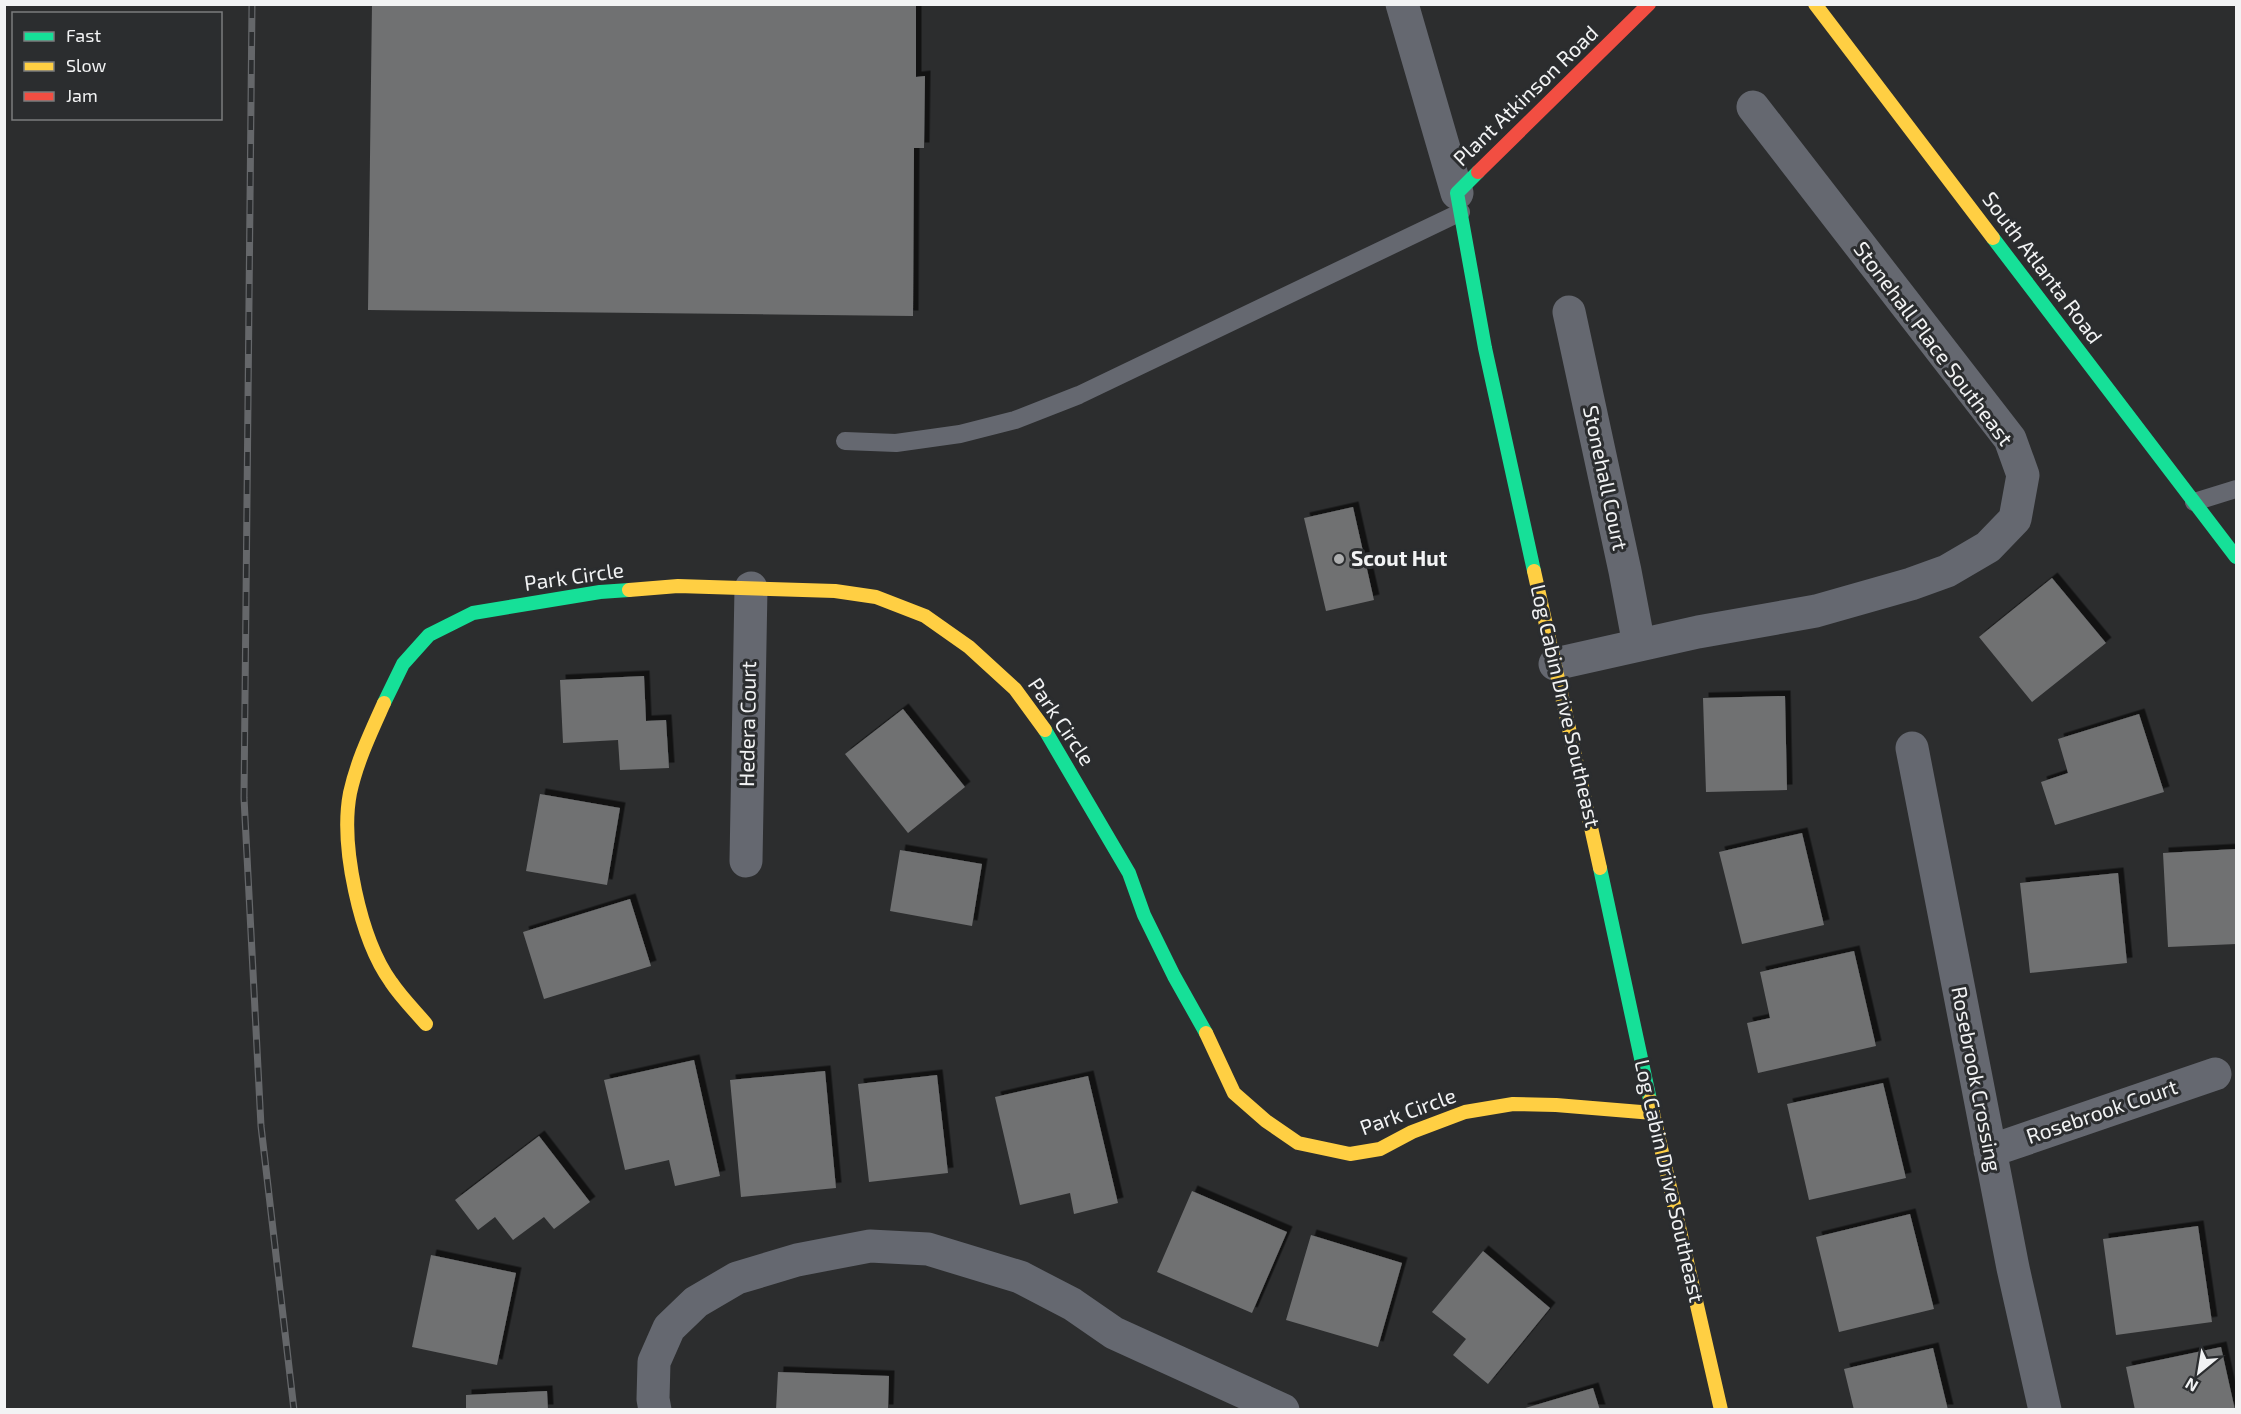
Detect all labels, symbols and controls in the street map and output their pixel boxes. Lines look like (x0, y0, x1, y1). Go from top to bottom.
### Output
legend (12, 12, 222, 120)
street label: Plant Atkinson Road (1447, 19, 1602, 170)
text: Fast (66, 24, 101, 46)
text: Slow (66, 54, 107, 76)
text: Jam (66, 84, 98, 106)
street label: South Atlanta Road (1978, 186, 2108, 348)
street label: Stonehall Place Southeast (1849, 236, 2019, 450)
street label: Stonehall Court (1579, 403, 1634, 553)
place label: Scout Hut (1351, 545, 1448, 570)
marker: Scout Hut (1332, 552, 1346, 566)
street label: Park Circle (522, 556, 625, 595)
street label: Log Cabin Drive Southeast (1526, 582, 1607, 830)
street label: Hedera Court (733, 661, 760, 787)
street label: Park Circle (1024, 672, 1101, 770)
street label: Rosebrook Crossing (1947, 984, 2008, 1174)
street label: Log Cabin Drive Southeast (1630, 1057, 1711, 1305)
street label: Rosebrook Court (2023, 1073, 2180, 1148)
street label: Park Circle (1356, 1082, 1459, 1140)
north arrow (2169, 1342, 2229, 1402)
text: N (2181, 1374, 2201, 1397)

